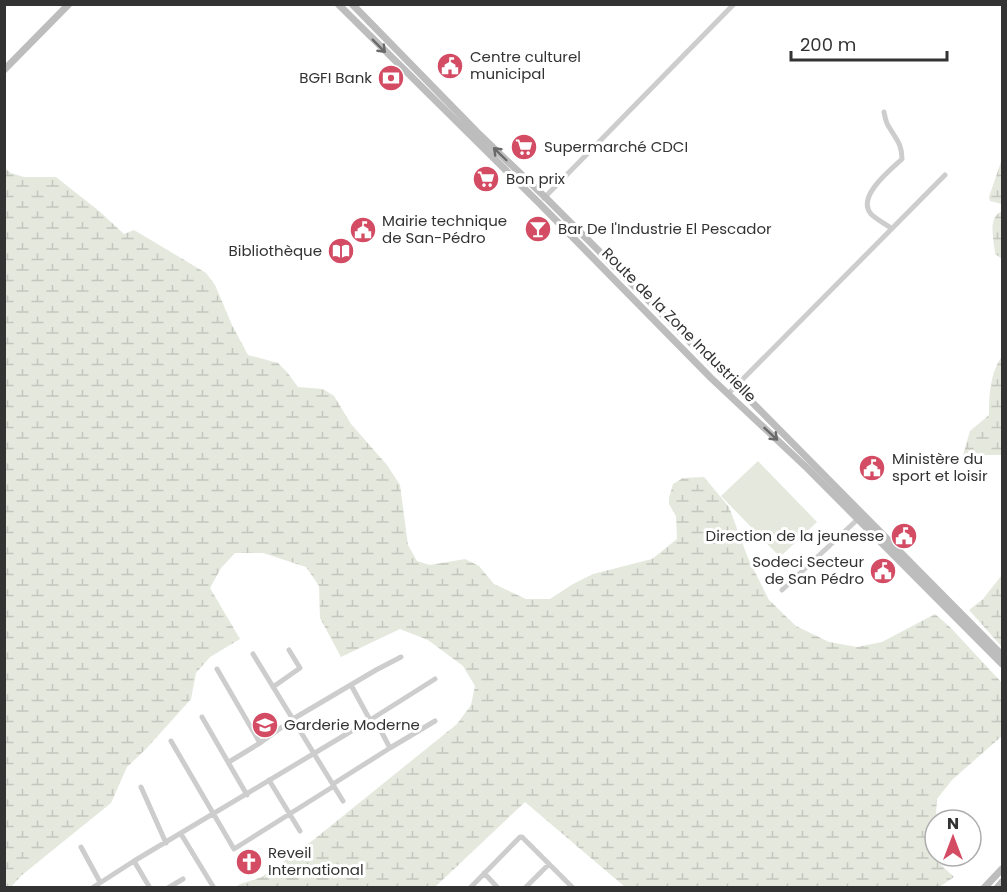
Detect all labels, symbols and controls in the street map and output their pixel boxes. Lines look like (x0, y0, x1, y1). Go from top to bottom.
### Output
scale bar (791, 24, 947, 62)
text: 200 m (800, 32, 856, 57)
one-way arrow (372, 38, 387, 53)
place label: Centre culturel municipal (470, 46, 581, 84)
public building icon: Centre culturel municipal (435, 51, 465, 81)
bank icon: BGFI Bank (376, 63, 406, 93)
place label: BGFI Bank (299, 67, 372, 88)
supermarket icon: Supermarché CDCI (509, 132, 539, 162)
place label: Supermarché CDCI (544, 136, 688, 157)
one-way arrow (493, 147, 508, 161)
supermarket icon: Bon prix (471, 164, 501, 194)
place label: Bon prix (506, 168, 565, 189)
place label: Mairie technique de San-Pédro (382, 210, 507, 248)
bar icon: Bar De l'Industrie El Pescador (523, 214, 553, 244)
public building icon: Mairie technique de San-Pédro (348, 215, 378, 245)
place label: Bar De l'Industrie El Pescador (558, 218, 772, 239)
library icon: Bibliothèque (326, 236, 356, 266)
place label: Bibliothèque (229, 240, 322, 261)
street label: Route de la Zone Industrielle (597, 243, 761, 407)
one-way arrow (764, 427, 779, 441)
place label: Ministère du sport et loisir (892, 448, 988, 486)
public building icon: Ministère du sport et loisir (857, 453, 887, 483)
public building icon: Direction de la jeunesse (889, 521, 919, 551)
place label: Direction de la jeunesse (706, 525, 884, 546)
place label: Sodeci Secteur de San Pédro (752, 551, 864, 589)
public building icon: Sodeci Secteur de San Pédro (868, 556, 898, 586)
school or university icon: Garderie Moderne (250, 710, 280, 740)
place label: Garderie Moderne (284, 714, 420, 735)
north arrow (923, 808, 983, 868)
text: N (947, 812, 959, 835)
place label: Reveil International (268, 842, 364, 880)
church icon: Reveil International (234, 847, 264, 877)

